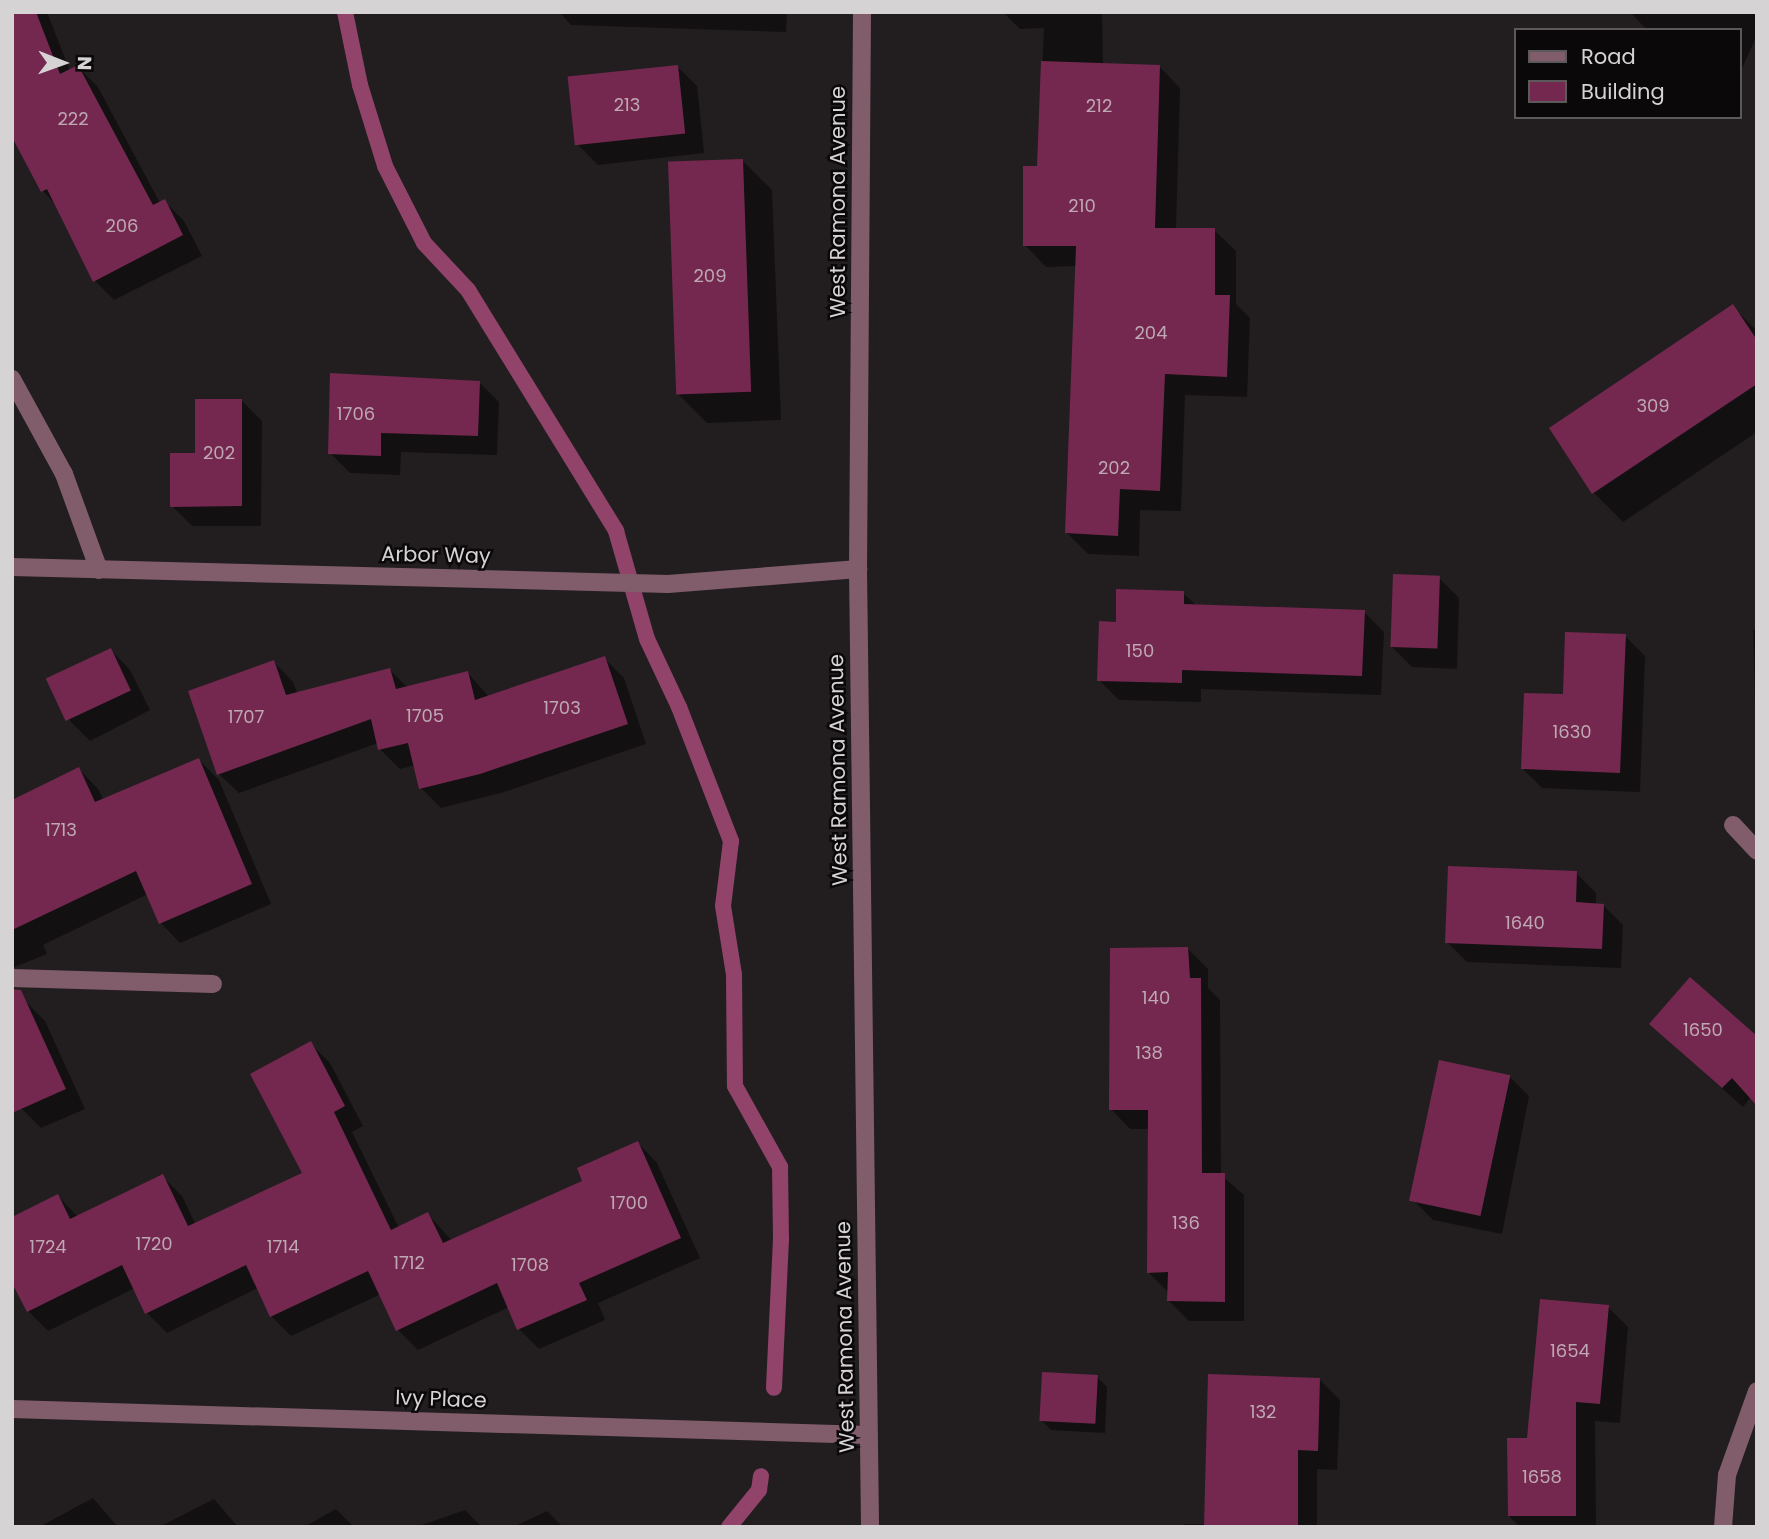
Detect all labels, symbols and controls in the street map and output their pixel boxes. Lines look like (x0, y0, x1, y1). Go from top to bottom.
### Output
north arrow (28, 28, 98, 98)
legend (1514, 28, 1741, 119)
text: Road (1581, 42, 1636, 71)
text: N (71, 56, 98, 71)
text: Building (1581, 77, 1665, 106)
street label: West Ramona Avenue (825, 86, 851, 318)
house number: 213 (614, 94, 640, 116)
house number: 212 (1086, 95, 1112, 117)
house number: 222 (57, 108, 89, 130)
house number: 210 (1068, 195, 1096, 217)
house number: 206 (105, 215, 139, 237)
house number: 209 (694, 265, 726, 287)
house number: 204 (1135, 322, 1167, 344)
house number: 309 (1636, 395, 1670, 417)
house number: 1706 (337, 403, 375, 425)
house number: 202 (203, 442, 235, 464)
house number: 202 (1098, 457, 1130, 479)
street label: Arbor Way (381, 541, 491, 569)
house number: 150 (1126, 640, 1154, 662)
street label: West Ramona Avenue (823, 654, 853, 886)
house number: 1703 (543, 697, 581, 719)
house number: 1705 (406, 705, 444, 727)
house number: 1707 (228, 706, 264, 728)
house number: 1630 (1552, 721, 1592, 743)
house number: 1713 (45, 819, 77, 841)
house number: 1640 (1505, 912, 1545, 934)
house number: 140 (1142, 987, 1170, 1009)
house number: 1650 (1683, 1019, 1723, 1041)
house number: 138 (1135, 1042, 1163, 1064)
house number: 1700 (610, 1192, 648, 1214)
house number: 136 (1172, 1212, 1200, 1234)
street label: West Ramona Avenue (830, 1221, 860, 1453)
house number: 1720 (135, 1233, 173, 1255)
house number: 1724 (29, 1236, 67, 1258)
house number: 1714 (267, 1236, 299, 1258)
house number: 1712 (393, 1252, 425, 1274)
house number: 1708 (511, 1254, 549, 1276)
house number: 1654 (1550, 1340, 1590, 1362)
street label: Ivy Place (395, 1385, 487, 1413)
house number: 132 (1250, 1401, 1276, 1423)
house number: 1658 (1522, 1466, 1562, 1488)

